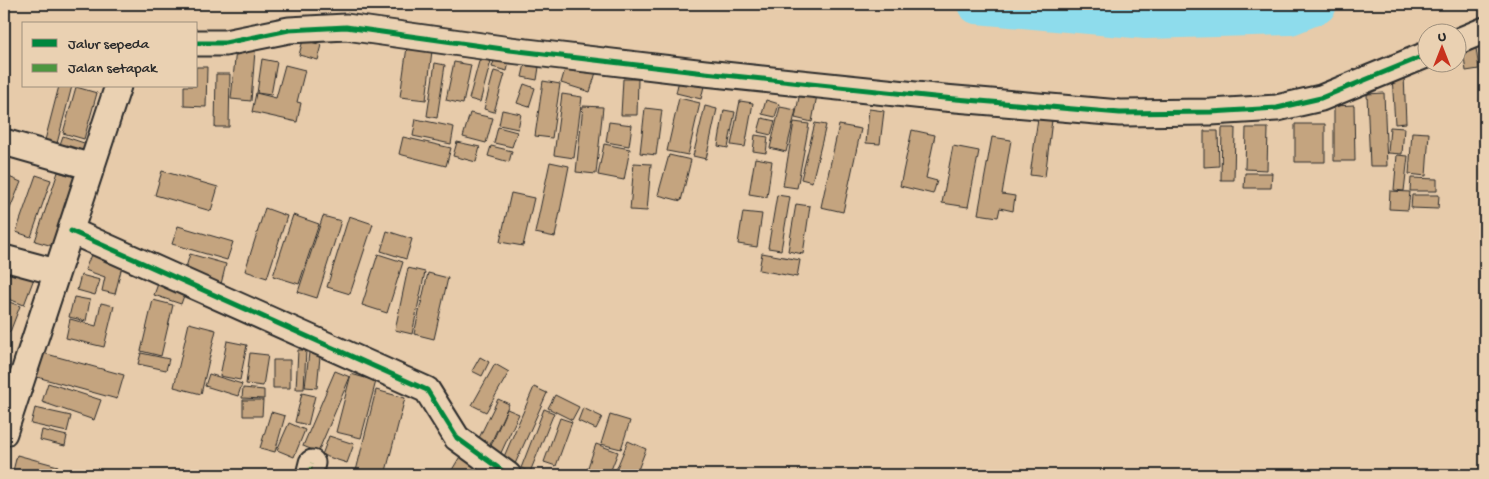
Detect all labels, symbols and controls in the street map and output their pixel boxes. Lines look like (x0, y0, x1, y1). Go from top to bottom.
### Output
legend (22, 22, 198, 88)
north arrow (1416, 22, 1466, 72)
text: U (1438, 29, 1446, 46)
text: Jalur sepeda (68, 36, 150, 54)
text: Jalan setapak (68, 60, 158, 78)

